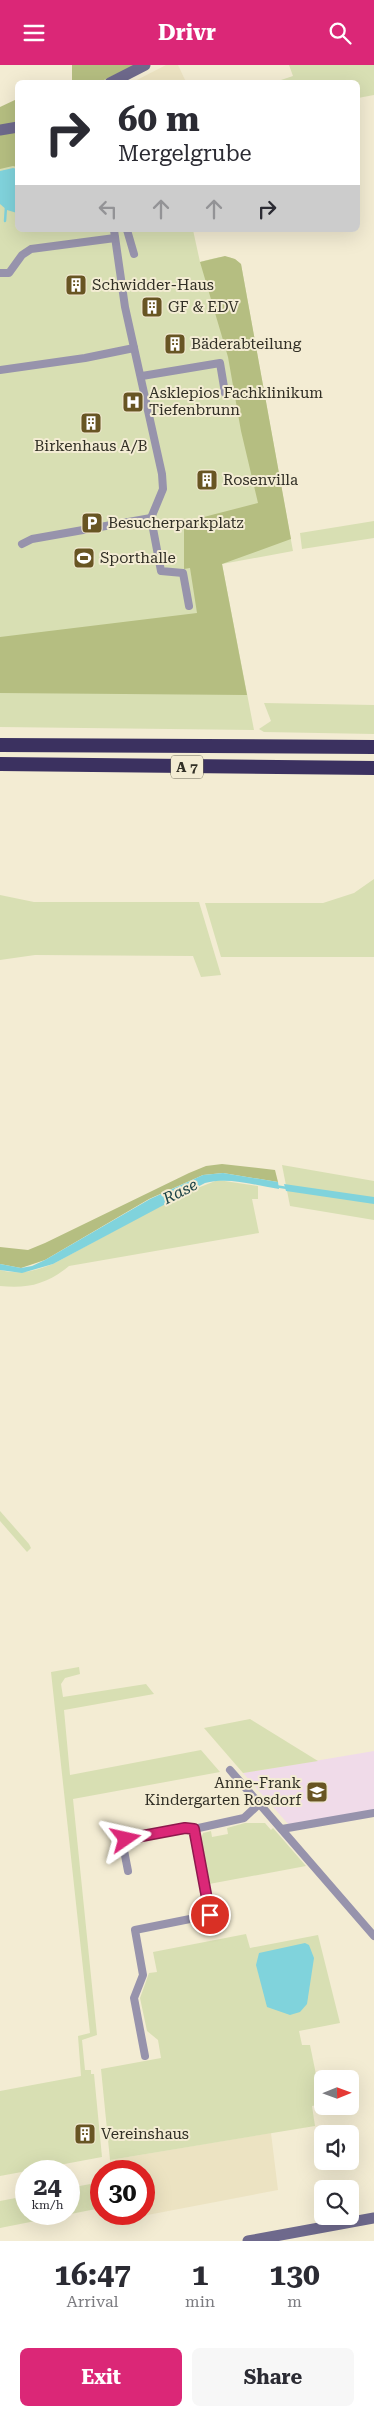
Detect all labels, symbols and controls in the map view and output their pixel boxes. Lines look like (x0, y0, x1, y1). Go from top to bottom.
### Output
icon: menu (20, 19, 48, 47)
icon: search (326, 19, 354, 47)
text: Drivr (158, 20, 216, 45)
text: 60 m (118, 99, 200, 140)
icon: right (35, 100, 100, 165)
text: Mergelgrube (118, 141, 252, 166)
icon: left (94, 195, 122, 223)
icon: ahead (147, 195, 175, 223)
icon: ahead (200, 195, 228, 223)
icon: right (253, 195, 281, 223)
building icon: Schwidder-Haus (64, 273, 88, 297)
place label: Schwidder-Haus (92, 276, 214, 294)
building icon: GF & EDV (140, 295, 164, 319)
place label: GF & EDV (168, 298, 239, 316)
building icon: Bäderabteilung (163, 332, 187, 356)
place label: Bäderabteilung (191, 335, 302, 353)
place label: Asklepios Fachklinikum Tiefenbrunn (149, 384, 323, 419)
hospital icon: Asklepios Fachklinikum Tiefenbrunn (121, 390, 145, 414)
building icon: Birkenhaus A/B (79, 411, 103, 435)
place label: Birkenhaus A/B (34, 437, 148, 455)
building icon: Rosenvilla (195, 468, 219, 492)
place label: Rosenvilla (223, 471, 298, 489)
parking icon: Besucherparkplatz (80, 511, 104, 535)
place label: Besucherparkplatz (108, 514, 244, 532)
sports icon: Sporthalle (72, 546, 96, 570)
place label: Sporthalle (100, 549, 176, 567)
road number: A 7 (171, 755, 203, 779)
water label: Rase (159, 1175, 201, 1209)
place label: Anne-Frank Kindergarten Rosdorf (145, 1774, 302, 1809)
school or university icon: Anne-Frank Kindergarten Rosdorf (305, 1780, 329, 1804)
position arrow (99, 1812, 151, 1864)
pin (189, 1894, 231, 1936)
icon: arrive (196, 1901, 224, 1929)
north arrow (314, 2070, 359, 2115)
map controls (314, 2070, 359, 2225)
building icon: Vereinshaus (73, 2122, 97, 2146)
place label: Vereinshaus (101, 2125, 189, 2143)
button: sound (314, 2125, 359, 2170)
speed limit sign: 30 (90, 2160, 155, 2225)
text: 24 (33, 2172, 62, 2201)
button: search (314, 2180, 359, 2225)
text: km/h (31, 2198, 64, 2212)
text: 16:47 (54, 2257, 131, 2292)
text: 1 (192, 2257, 208, 2292)
text: 130 (269, 2257, 320, 2292)
text: Arrival (67, 2292, 119, 2311)
text: min (185, 2292, 215, 2311)
text: m (287, 2292, 302, 2311)
button: Exit (20, 2348, 182, 2406)
button: Share (192, 2348, 354, 2406)

